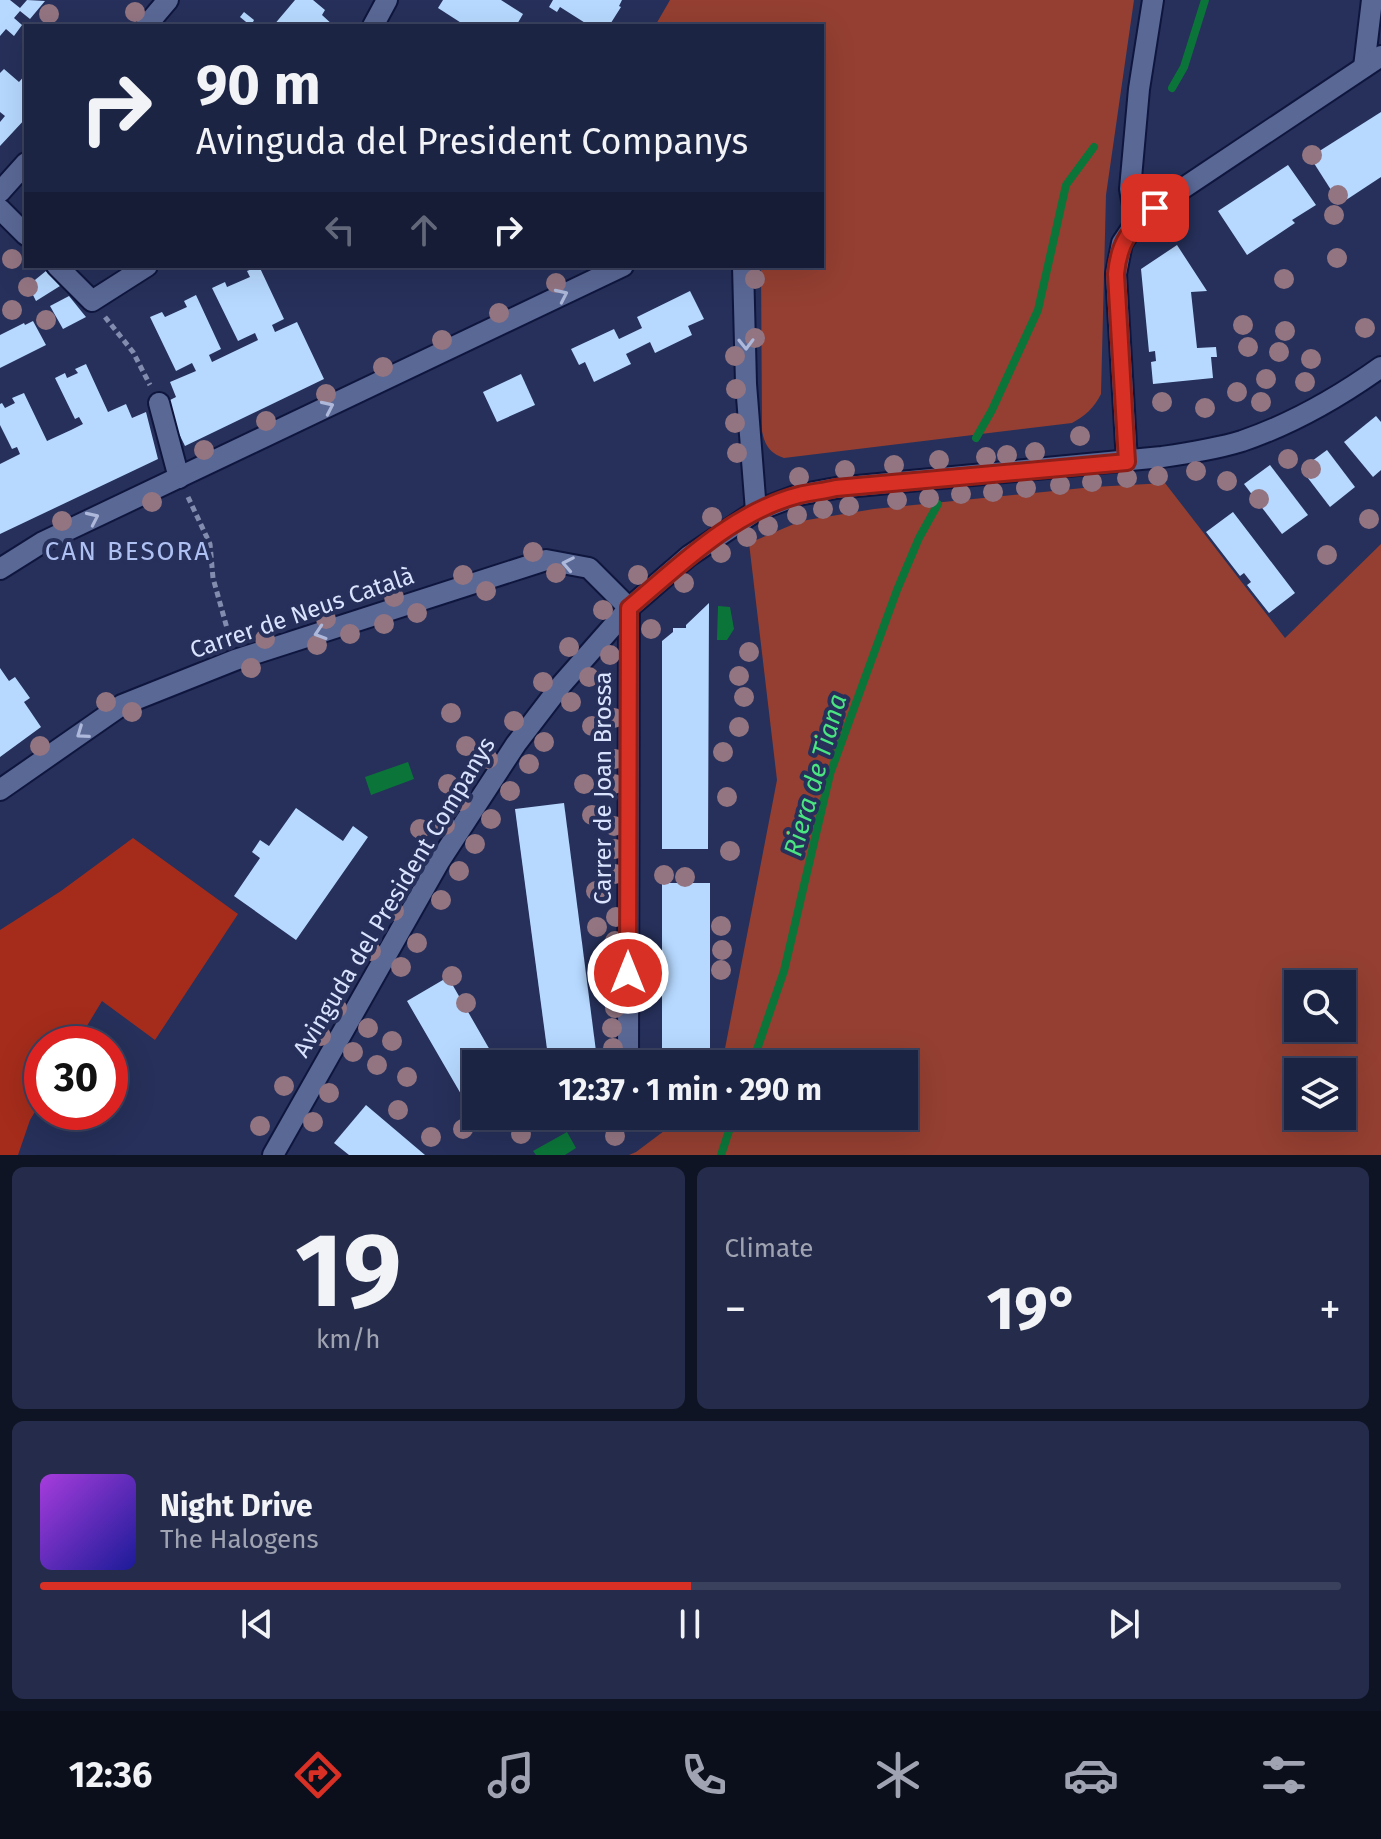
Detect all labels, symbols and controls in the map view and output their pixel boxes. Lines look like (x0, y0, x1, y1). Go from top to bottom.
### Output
text: 90 m (196, 52, 321, 119)
icon: right (64, 56, 168, 160)
text: Avinguda del President Companys (196, 120, 748, 164)
pin (1121, 174, 1189, 242)
icon: arrive (1133, 186, 1177, 230)
icon: left (318, 208, 362, 252)
icon: ahead (402, 208, 446, 252)
icon: right (486, 208, 530, 252)
one-way arrow (554, 289, 569, 305)
one-way arrow (737, 338, 754, 351)
one-way arrow (319, 401, 334, 417)
one-way arrow (84, 512, 99, 528)
district label: CAN BESORA (45, 536, 211, 567)
one-way arrow (562, 556, 575, 573)
street label: Carrer de Neus Català (186, 561, 418, 665)
one-way arrow (314, 623, 328, 639)
street label: Carrer de Joan Brossa (589, 671, 617, 905)
water label: Riera de Tiana (777, 690, 853, 860)
one-way arrow (76, 723, 90, 738)
street label: Avinguda del President Companys (287, 732, 501, 1062)
position arrow (586, 931, 670, 1015)
map controls (1284, 970, 1356, 1130)
button: search (1284, 970, 1356, 1042)
speed limit sign: 30 (24, 1026, 128, 1130)
button: layers (1284, 1058, 1356, 1130)
text: 12:37 · 1 min · 290 m (558, 1072, 822, 1108)
text: 19 (295, 1209, 402, 1334)
text: Climate (725, 1233, 813, 1264)
text: 19° (986, 1273, 1079, 1345)
text: − (725, 1283, 747, 1336)
text: + (1319, 1283, 1341, 1336)
text: km/h (316, 1324, 380, 1355)
text: Night Drive (160, 1488, 313, 1524)
text: The Halogens (160, 1524, 319, 1555)
icon: previous (235, 1602, 279, 1646)
icon: pause (668, 1602, 712, 1646)
icon: next (1102, 1602, 1146, 1646)
icon: directions (290, 1747, 346, 1803)
icon: music (483, 1747, 539, 1803)
icon: phone (676, 1747, 732, 1803)
icon: climate (870, 1747, 926, 1803)
icon: car (1063, 1747, 1119, 1803)
icon: filters (1256, 1747, 1312, 1803)
text: 12:36 (69, 1753, 152, 1797)

